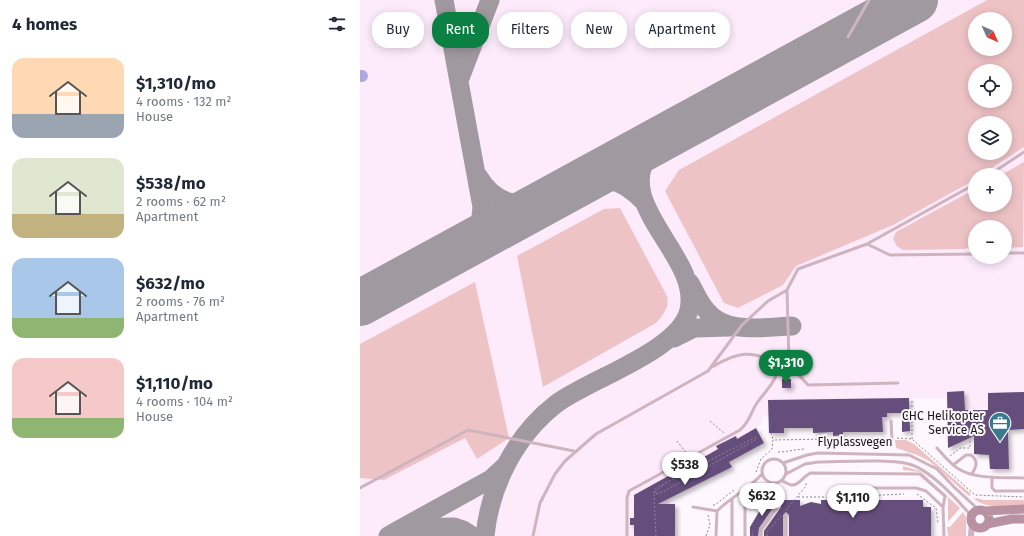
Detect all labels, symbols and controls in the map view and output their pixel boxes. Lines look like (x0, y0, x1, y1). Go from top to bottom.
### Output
chip: Buy (372, 12, 424, 48)
chip: Rent (432, 12, 489, 48)
chip: Filters (497, 12, 563, 48)
chip: New (571, 12, 627, 48)
chip: Apartment (635, 12, 730, 48)
north arrow (968, 12, 1012, 56)
map controls (968, 12, 1012, 264)
icon: filters (326, 13, 348, 35)
text: 4 homes (12, 14, 77, 35)
button: locate (968, 64, 1012, 108)
text: $1,310/mo (136, 73, 216, 94)
icon: home (44, 74, 92, 122)
text: 4 rooms · 132 m² (136, 94, 232, 109)
text: House (136, 109, 173, 124)
button: layers (968, 116, 1012, 160)
button: + (968, 168, 1012, 212)
text: $538/mo (136, 173, 206, 194)
icon: home (44, 174, 92, 222)
text: 2 rooms · 62 m² (136, 194, 226, 209)
text: Apartment (136, 209, 198, 224)
button: − (968, 220, 1012, 264)
text: $632/mo (136, 273, 205, 294)
icon: home (44, 274, 92, 322)
text: 2 rooms · 76 m² (136, 294, 225, 309)
text: Apartment (136, 309, 198, 324)
pin: $1,310 (753, 350, 819, 384)
text: $1,310 (768, 355, 804, 370)
text: $1,110/mo (136, 373, 213, 394)
icon: home (44, 374, 92, 422)
text: 4 rooms · 104 m² (136, 394, 233, 409)
text: House (136, 409, 173, 424)
place label: CHC Helikopter Service AS (902, 409, 984, 437)
office icon: CHC Helikopter Service AS (987, 410, 1013, 443)
street label: Flyplassvegen (818, 435, 892, 449)
pin: $538 (661, 452, 709, 486)
text: $538 (671, 457, 699, 472)
pin: $632 (738, 483, 786, 517)
pin: $1,110 (820, 485, 886, 519)
text: $632 (748, 488, 776, 503)
text: $1,110 (836, 490, 870, 505)

